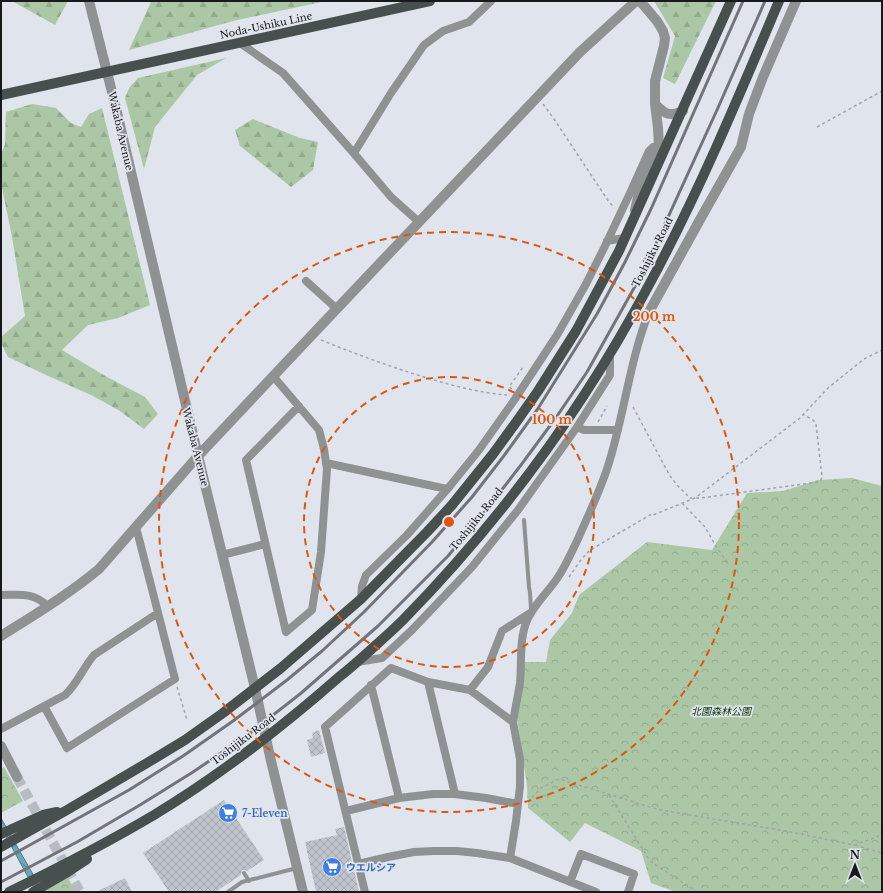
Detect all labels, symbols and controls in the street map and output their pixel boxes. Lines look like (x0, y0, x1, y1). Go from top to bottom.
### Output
street label: Noda-Ushiku Line (219, 9, 314, 42)
street label: Wakaba Avenue (105, 89, 136, 172)
street label: Toshijiku Road (629, 215, 676, 290)
text: 200 m (633, 309, 676, 324)
street label: Wakaba Avenue (179, 405, 212, 488)
text: 100 m (532, 412, 573, 427)
street label: Toshijiku Road (447, 485, 506, 553)
centre of rings (442, 515, 456, 529)
park label: 北園森林公園 (691, 705, 753, 718)
street label: Toshijiku Road (209, 711, 278, 768)
supermarket icon: 7-Eleven (217, 802, 239, 824)
place label: 7-Eleven (242, 807, 288, 820)
north arrow (835, 845, 875, 885)
text: N (850, 848, 861, 862)
supermarket icon: ウエルシア (321, 856, 343, 878)
place label: ウエルシア (346, 861, 396, 874)

